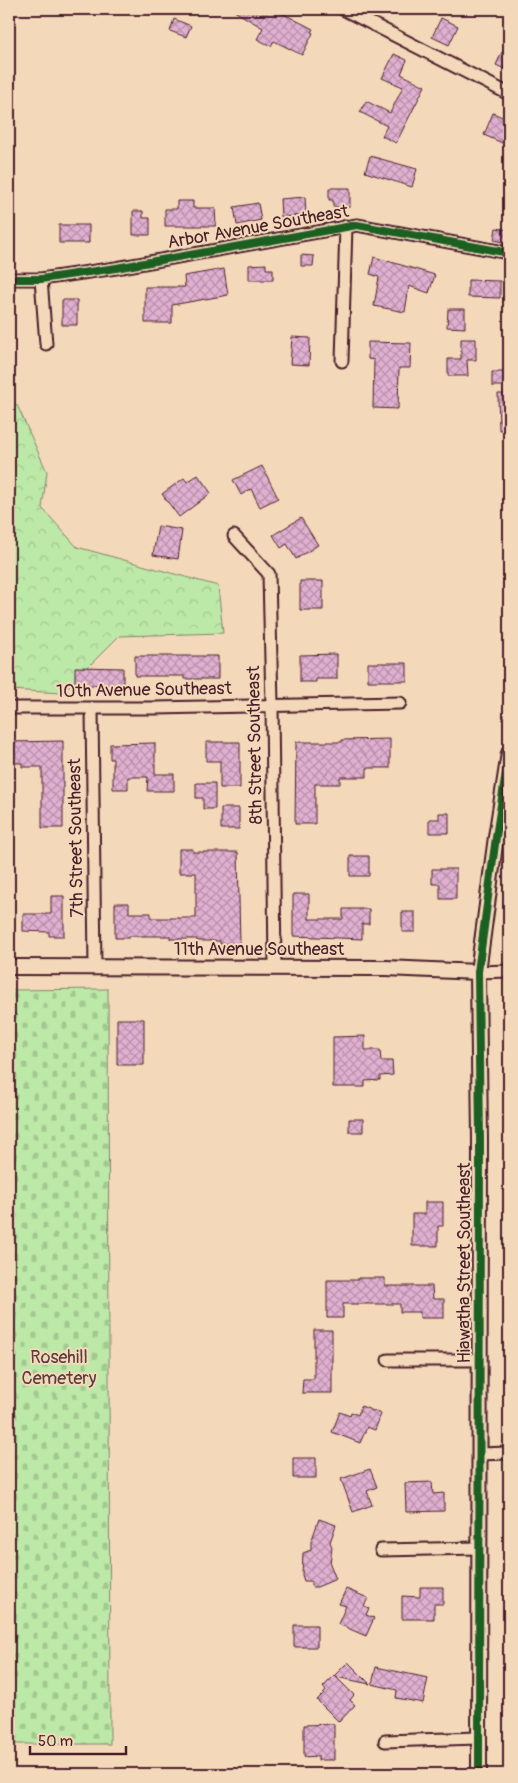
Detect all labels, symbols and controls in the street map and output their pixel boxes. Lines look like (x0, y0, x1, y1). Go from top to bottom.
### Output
street label: Arbor Avenue Southeast (166, 200, 351, 254)
street label: 8th Street Southeast (242, 665, 268, 825)
street label: 10th Avenue Southeast (56, 677, 233, 703)
street label: 7th Street Southeast (63, 757, 89, 918)
street label: 11th Avenue Southeast (174, 938, 345, 961)
street label: Hiawatha Street Southeast (453, 1162, 476, 1364)
park label: Rosehill Cemetery (22, 1346, 97, 1390)
scale bar (30, 1723, 126, 1755)
text: 50 m (38, 1732, 73, 1751)

